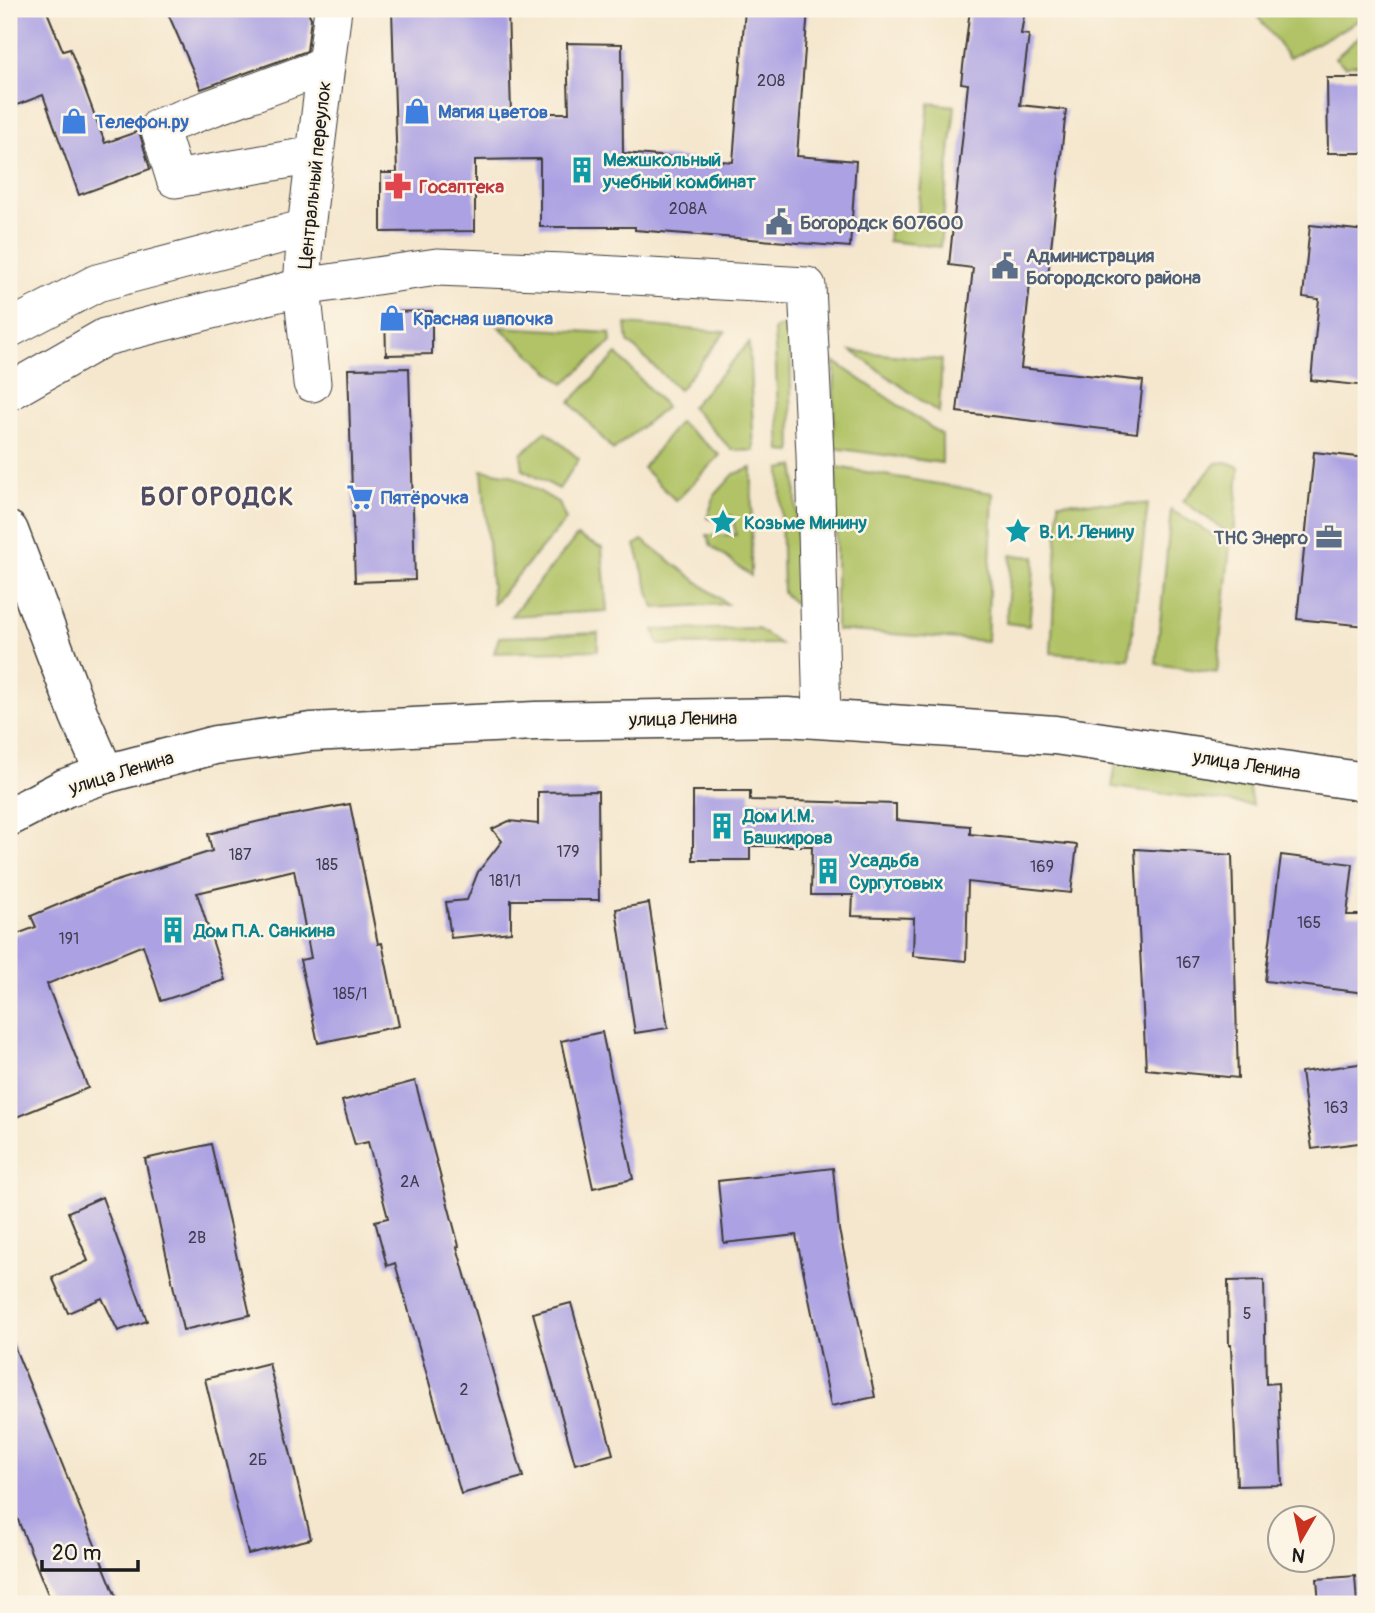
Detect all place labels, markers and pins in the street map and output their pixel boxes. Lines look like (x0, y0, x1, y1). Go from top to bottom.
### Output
shop icon: Магия цветов (402, 96, 432, 126)
place label: Магия цветов (438, 100, 548, 124)
shop icon: Телефон.ру (59, 106, 89, 136)
place label: Телефон.ру (94, 110, 190, 134)
place label: Межшкольный учебный комбинат (602, 148, 756, 194)
building icon: Межшкольный учебный комбинат (567, 155, 597, 185)
pharmacy icon: Госаптека (383, 171, 413, 201)
place label: Госаптека (419, 175, 504, 199)
public building icon: Богородск 607600 (764, 207, 794, 237)
place label: Богородск 607600 (800, 211, 964, 235)
place label: Администрация Богородского района (1026, 244, 1201, 290)
public building icon: Администрация Богородского района (990, 251, 1020, 281)
shop icon: Красная шапочка (377, 303, 407, 333)
place label: Красная шапочка (413, 307, 553, 331)
supermarket icon: Пятёрочка (345, 482, 375, 512)
place label: Пятёрочка (381, 486, 469, 510)
place icon: Козьме Минину (708, 507, 738, 537)
place label: Козьме Минину (744, 511, 868, 535)
place icon: В. И. Ленину (1003, 516, 1033, 546)
place label: В. И. Ленину (1039, 520, 1135, 544)
office icon: ТНС Энерго (1314, 522, 1344, 552)
place label: ТНС Энерго (1213, 526, 1309, 550)
place label: Дом И.М. Башкирова (742, 804, 832, 850)
building icon: Дом И.М. Башкирова (707, 811, 737, 841)
place label: Усадьба Сургутовых (849, 849, 943, 895)
building icon: Усадьба Сургутовых (813, 856, 843, 886)
building icon: Дом П.А. Санкина (158, 915, 188, 945)
place label: Дом П.А. Санкина (193, 919, 335, 943)

